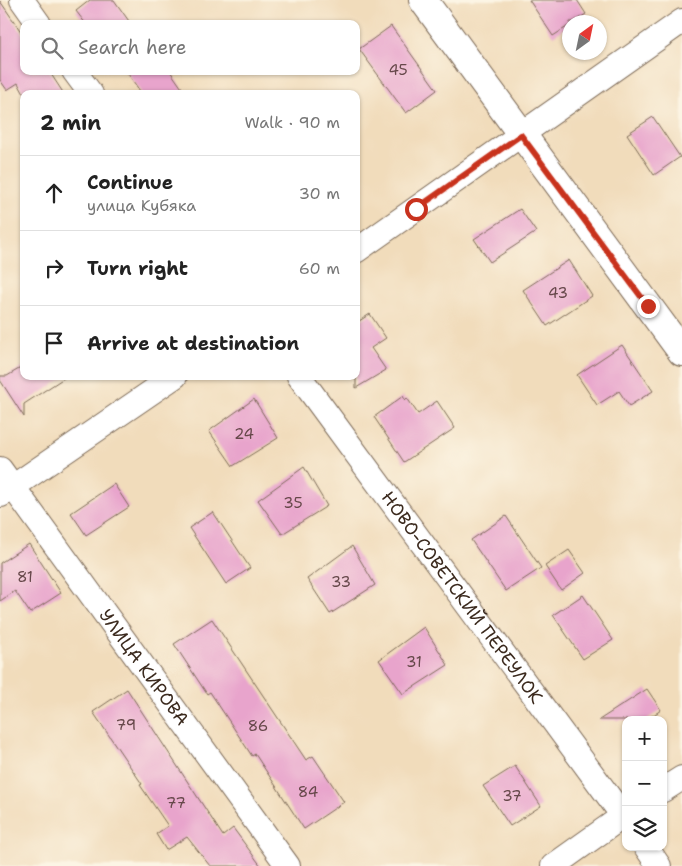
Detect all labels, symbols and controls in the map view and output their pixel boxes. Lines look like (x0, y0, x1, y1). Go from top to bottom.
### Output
north arrow (562, 15, 607, 60)
search box (20, 20, 360, 75)
icon: search (38, 34, 66, 62)
text: Search here (78, 35, 187, 60)
house number: 45 (388, 60, 408, 80)
text: 2 min (40, 109, 101, 137)
text: Walk · 90 m (245, 112, 340, 133)
text: Continue (87, 170, 173, 195)
icon: ahead (40, 179, 68, 207)
text: 30 m (299, 183, 340, 204)
text: улица Кубяка (87, 195, 196, 216)
route start (405, 198, 428, 221)
icon: right (40, 254, 68, 282)
text: Turn right (87, 256, 188, 281)
text: 60 m (299, 258, 340, 279)
house number: 43 (548, 283, 568, 303)
route end (637, 295, 660, 318)
icon: arrive (40, 329, 68, 357)
text: Arrive at destination (87, 331, 299, 356)
house number: 24 (234, 424, 254, 444)
street label: НОВО-СОВЕТСКИЙ ПЕРЕУЛОК (376, 486, 549, 709)
house number: 35 (283, 493, 303, 513)
house number: 81 (17, 567, 33, 587)
house number: 33 (331, 572, 351, 592)
street label: УЛИЦА КИРОВА (94, 604, 194, 730)
house number: 31 (406, 652, 422, 672)
house number: 79 (116, 715, 136, 735)
house number: 86 (248, 716, 268, 736)
map controls (622, 716, 667, 851)
button: + (622, 716, 667, 761)
button: − (622, 761, 667, 806)
house number: 84 (298, 782, 318, 802)
house number: 37 (502, 786, 522, 806)
house number: 77 (166, 793, 186, 813)
button: layers (622, 806, 667, 851)

